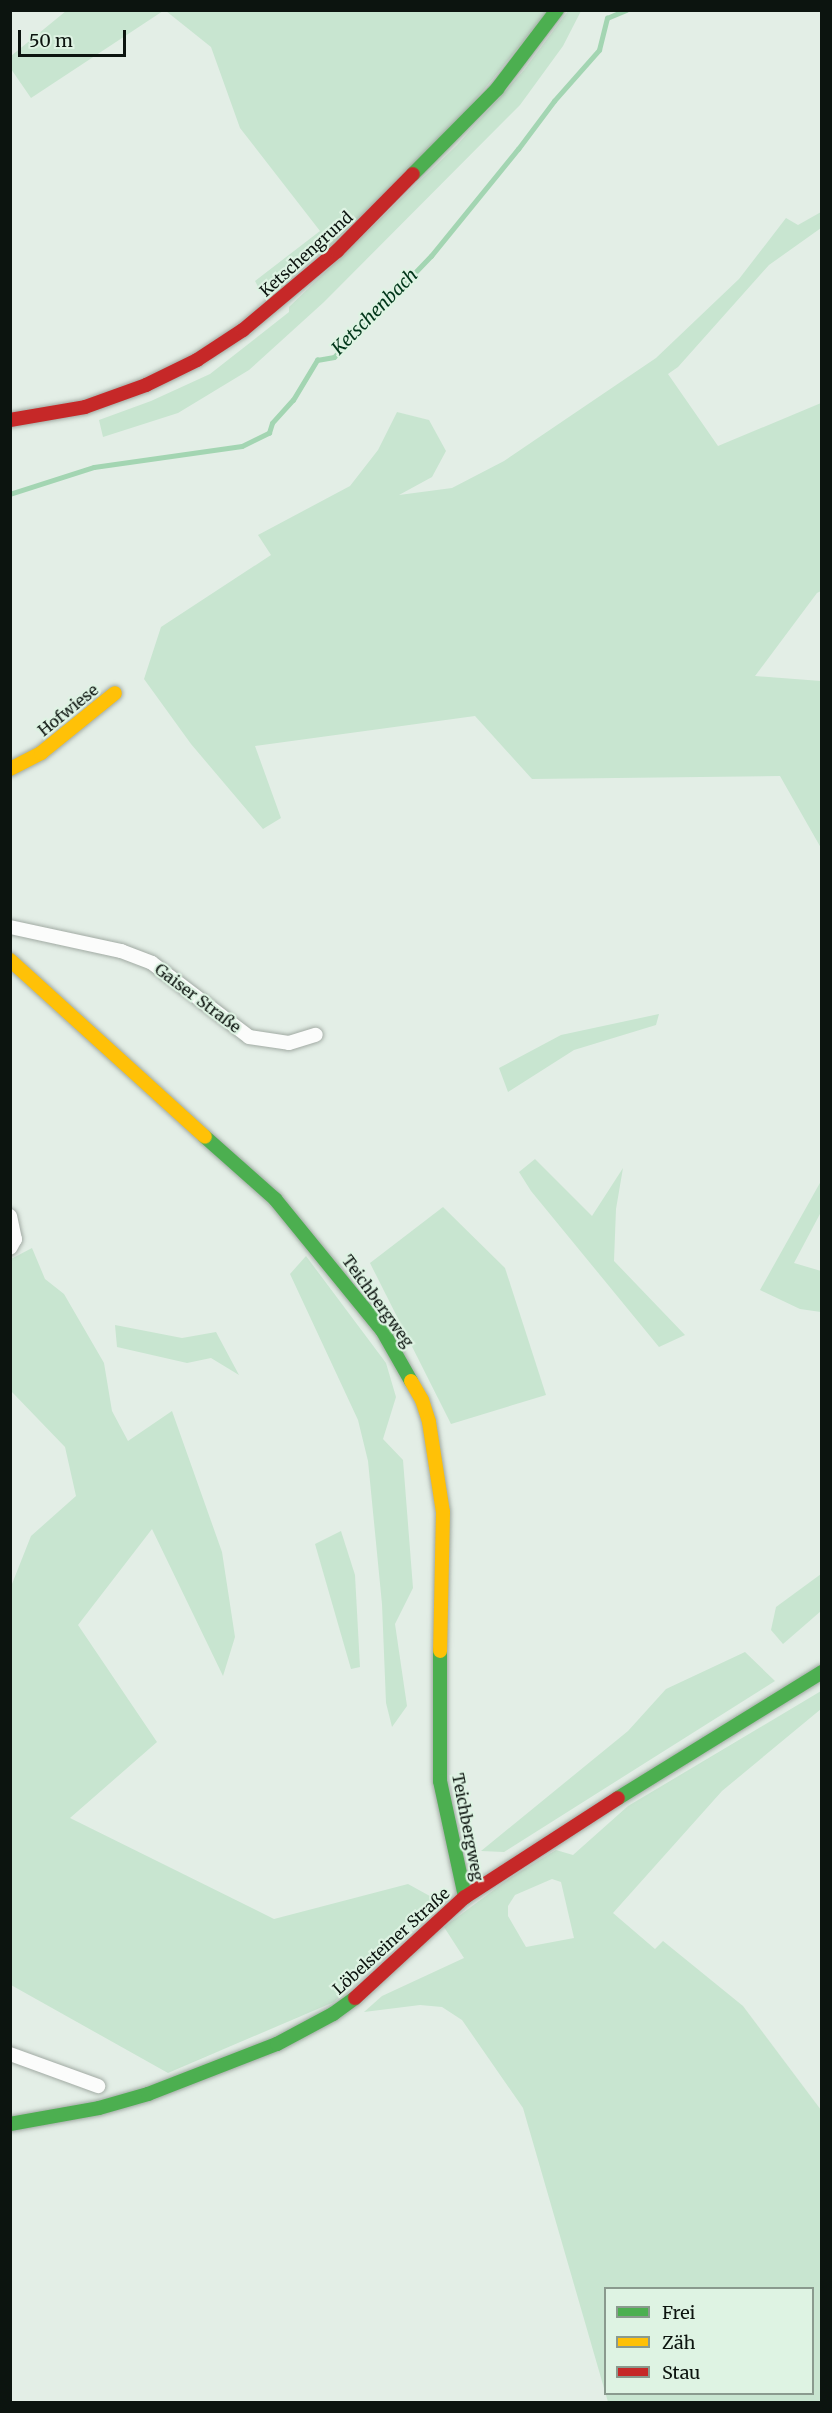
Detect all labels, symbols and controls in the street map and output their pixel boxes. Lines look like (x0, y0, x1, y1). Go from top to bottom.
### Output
scale bar (21, 18, 129, 56)
text: 50 m (29, 29, 73, 52)
street label: Ketschengrund (256, 207, 356, 301)
water label: Ketschenbach (328, 265, 422, 359)
street label: Hofwiese (34, 680, 102, 740)
street label: Gaiser Straße (151, 959, 245, 1037)
street label: Teichbergweg (338, 1251, 418, 1351)
street label: Teichbergweg (448, 1772, 488, 1882)
street label: Löbelsteiner Straße (329, 1884, 453, 1998)
legend (604, 2287, 814, 2395)
text: Frei (662, 2301, 695, 2324)
text: Zäh (662, 2331, 695, 2354)
text: Stau (662, 2361, 700, 2384)

